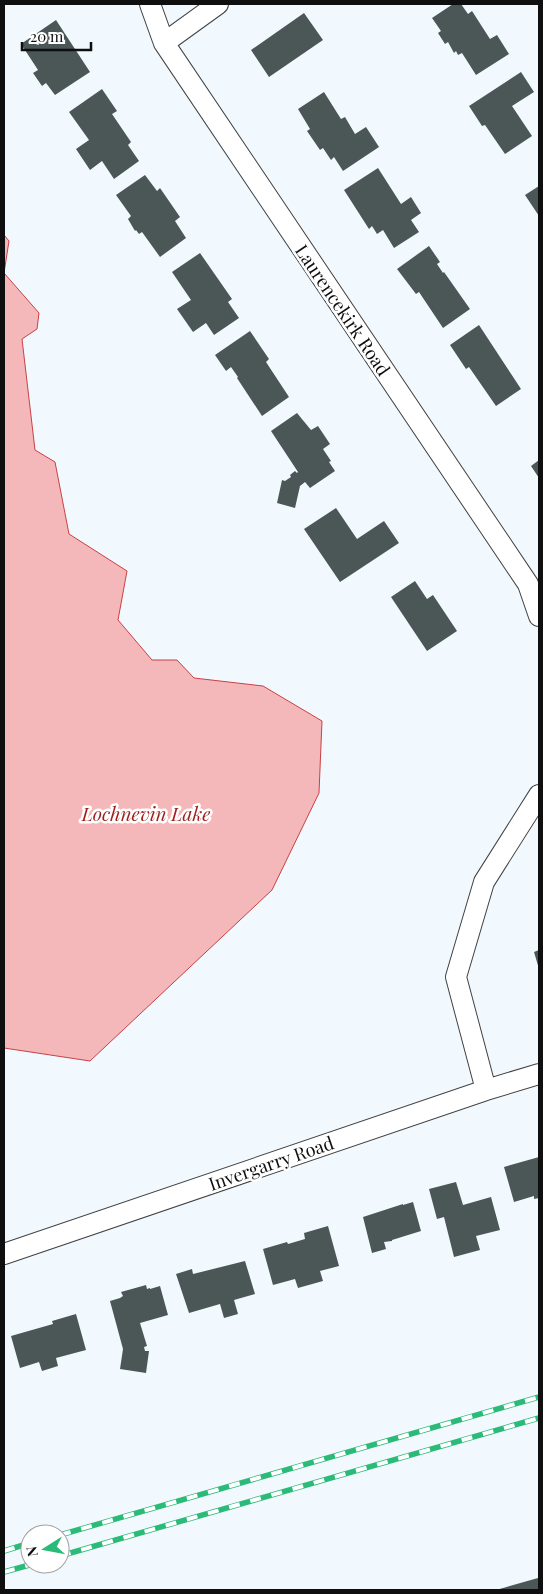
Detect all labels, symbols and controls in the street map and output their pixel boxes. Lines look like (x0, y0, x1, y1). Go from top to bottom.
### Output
scale bar (22, 20, 91, 52)
text: 20 m (30, 26, 64, 46)
street label: Laurencekirk Road (290, 240, 396, 381)
water label: Lochnevin Lake (81, 800, 210, 826)
street label: Invergarry Road (205, 1130, 337, 1196)
north arrow (20, 1524, 70, 1574)
text: N (21, 1545, 42, 1558)

